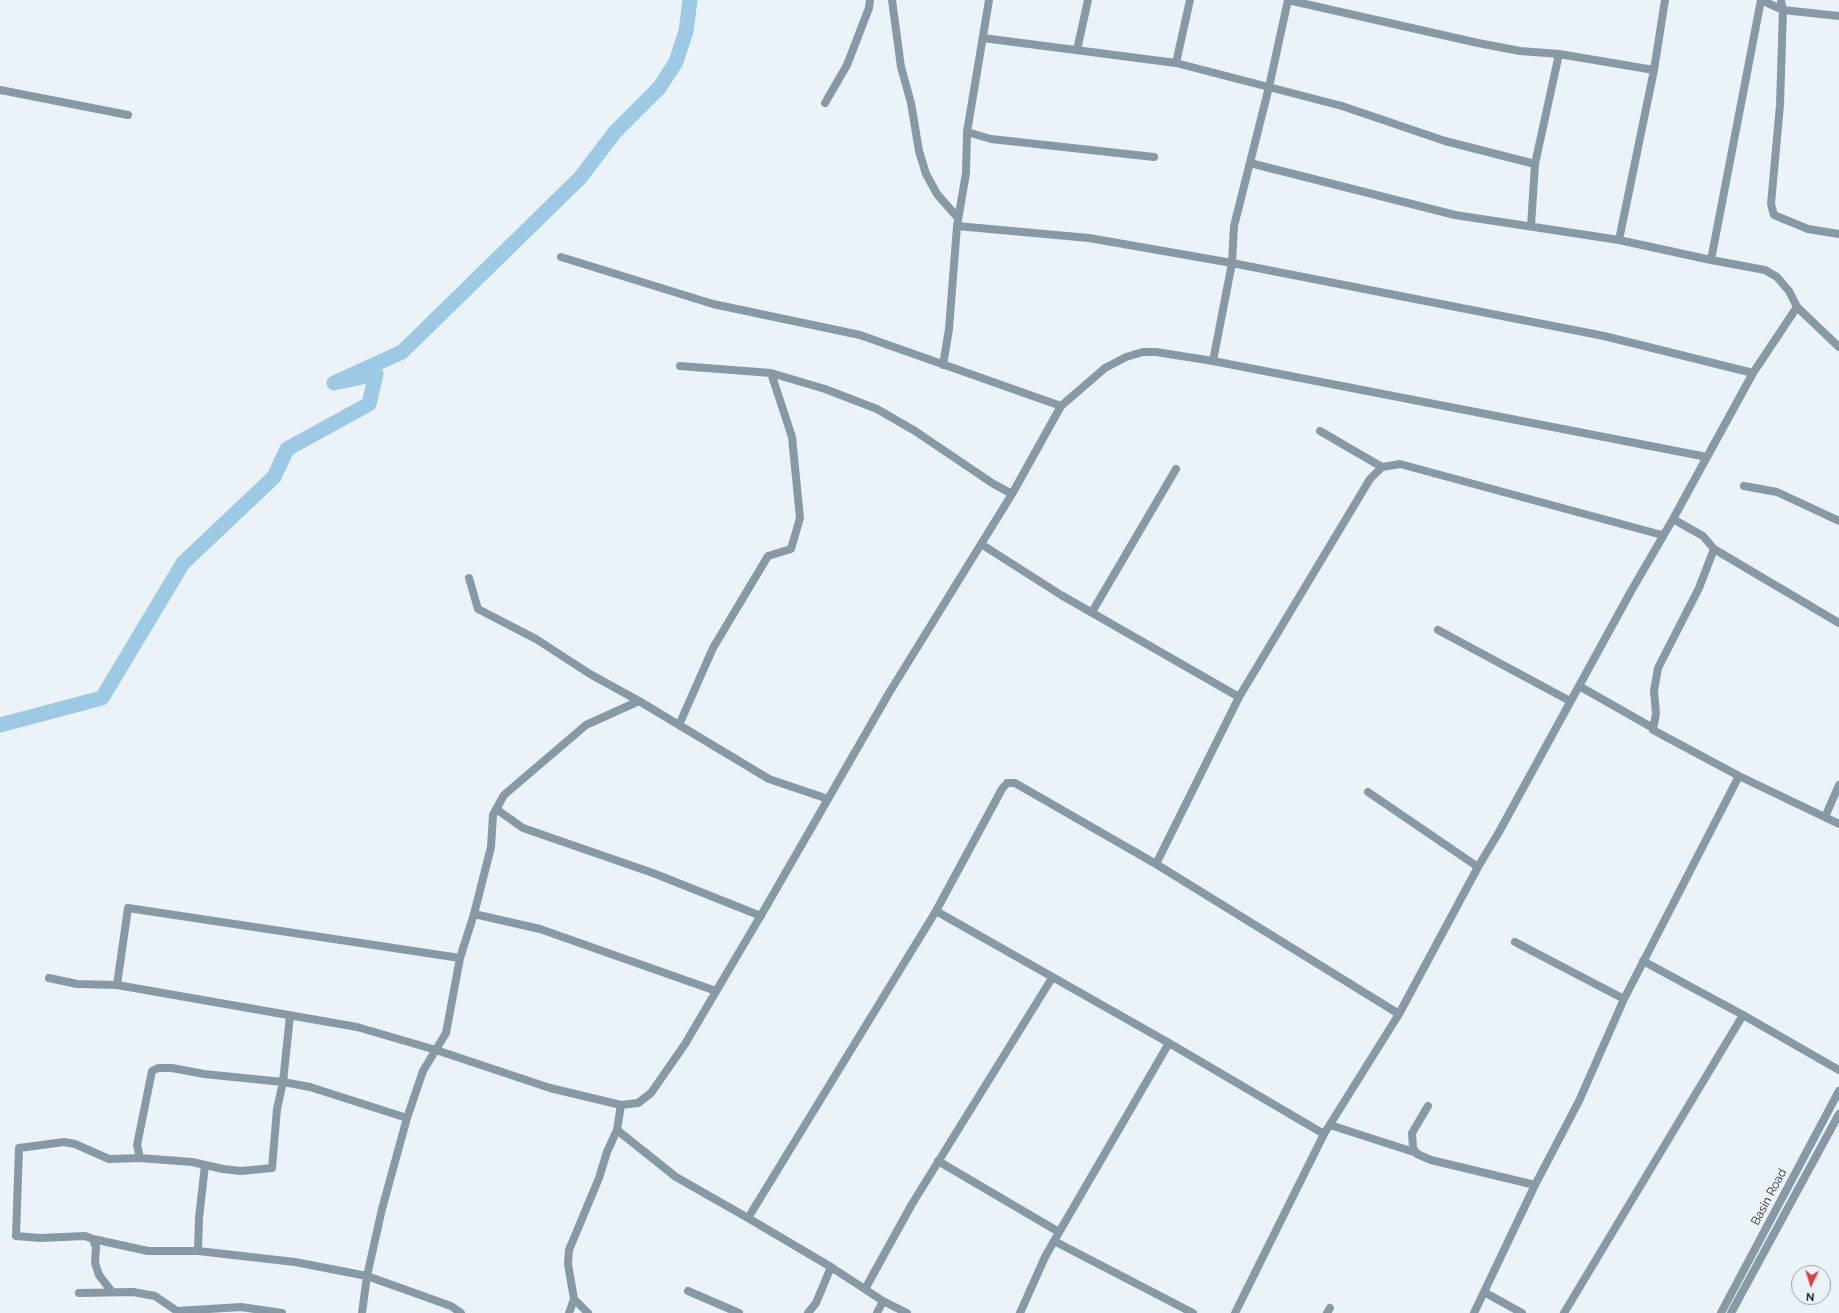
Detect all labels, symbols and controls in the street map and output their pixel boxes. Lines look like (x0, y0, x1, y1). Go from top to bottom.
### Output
street label: Basin Road (1748, 1166, 1790, 1228)
north arrow (1791, 1265, 1831, 1305)
text: N (1806, 1290, 1815, 1303)

